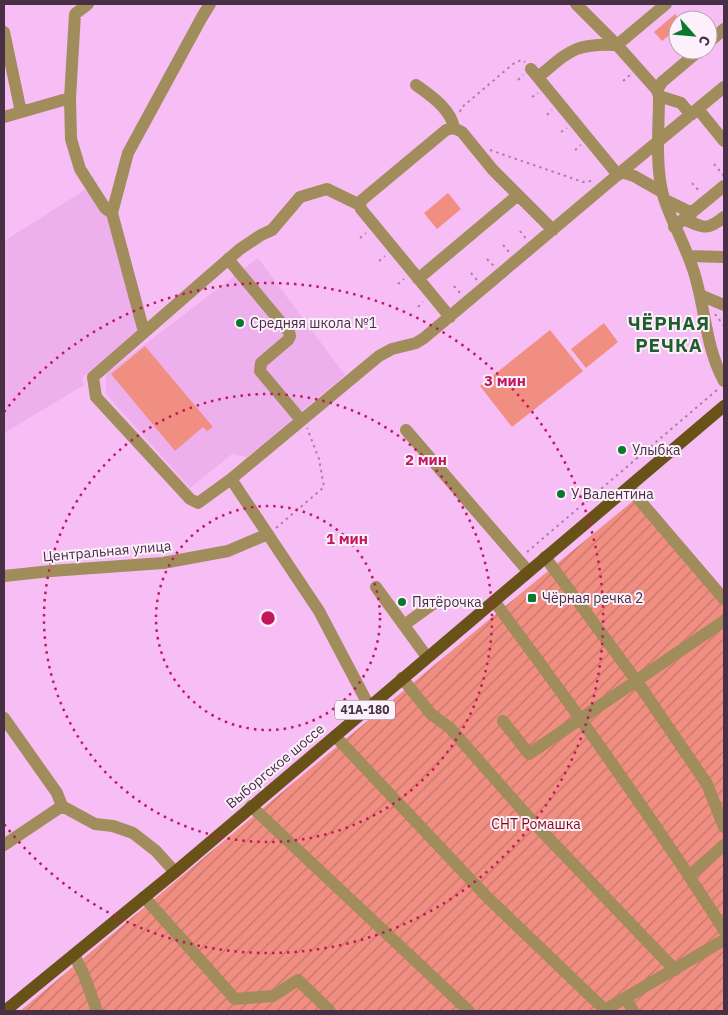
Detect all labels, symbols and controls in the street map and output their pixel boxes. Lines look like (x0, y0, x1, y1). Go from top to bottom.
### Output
north arrow (668, 10, 718, 60)
text: С (694, 33, 715, 49)
district label: ЧЁРНАЯ РЕЧКА (628, 311, 710, 357)
place label: Средняя школа №1 (250, 314, 377, 332)
marker: Средняя школа №1 (234, 317, 246, 329)
text: 3 мин (484, 371, 526, 390)
place label: Улыбка (632, 441, 681, 459)
marker: Улыбка (616, 444, 628, 456)
text: 2 мин (405, 450, 447, 469)
place label: У Валентина (571, 485, 654, 503)
marker: У Валентина (555, 488, 567, 500)
text: 1 мин (326, 529, 368, 548)
street label: Центральная улица (42, 536, 172, 566)
place label: Чёрная речка 2 (542, 589, 643, 607)
marker: Чёрная речка 2 (526, 592, 538, 604)
place label: Пятёрочка (412, 593, 482, 611)
marker: Пятёрочка (396, 596, 408, 608)
centre of rings (259, 609, 277, 627)
road number: 41А-180 (335, 700, 395, 720)
street label: Выборгское шоссе (222, 719, 328, 812)
park label: СНТ Ромашка (491, 815, 581, 833)

